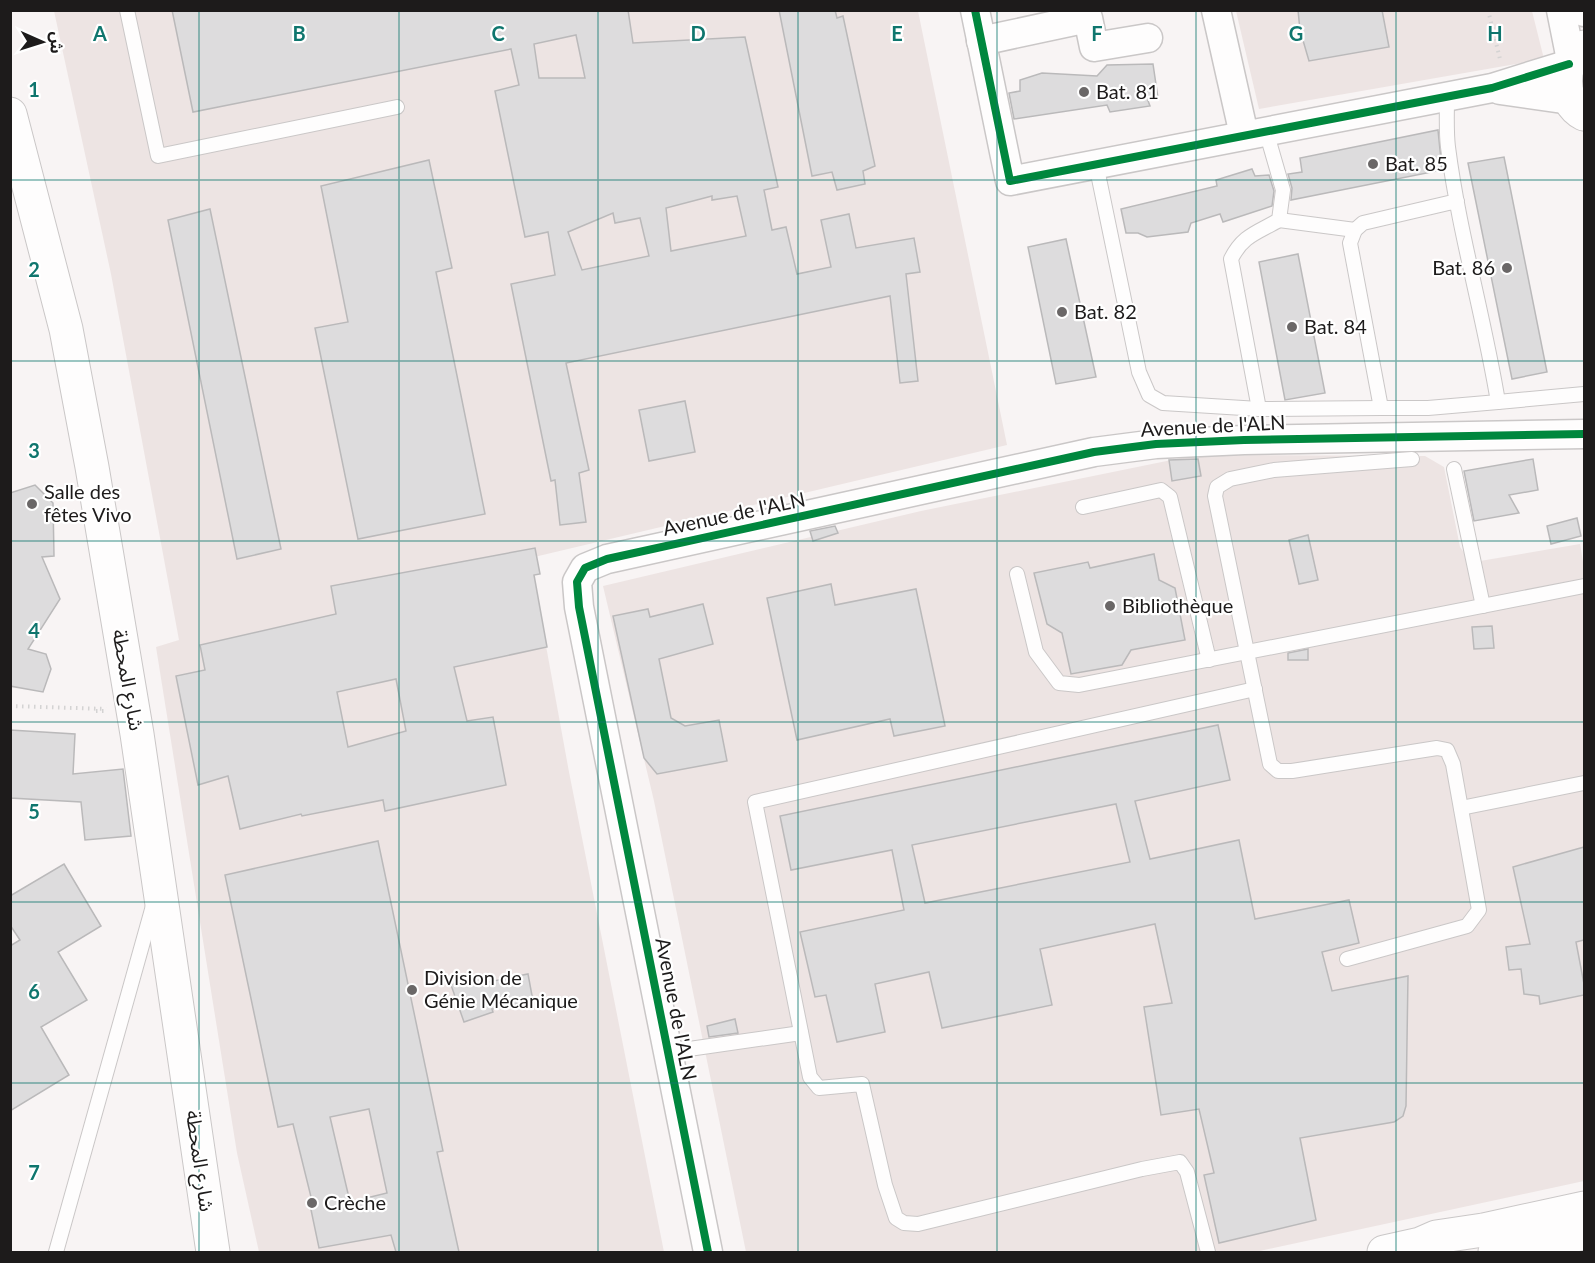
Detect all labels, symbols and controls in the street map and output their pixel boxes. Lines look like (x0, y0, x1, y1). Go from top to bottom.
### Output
north arrow (12, 12, 72, 72)
text: A (92, 21, 107, 45)
text: B (292, 21, 306, 45)
text: C (491, 21, 505, 45)
text: D (690, 21, 706, 45)
text: E (891, 21, 903, 45)
text: F (1091, 21, 1103, 45)
text: G (1289, 21, 1303, 45)
text: H (1487, 21, 1503, 45)
text: ش (46, 31, 68, 54)
text: 1 (28, 77, 40, 101)
place label: Bat. 81 (1096, 79, 1159, 103)
marker: Bat. 81 (1077, 85, 1091, 99)
place label: Bat. 85 (1385, 151, 1448, 175)
marker: Bat. 85 (1366, 157, 1380, 171)
place label: Bat. 86 (1432, 255, 1495, 279)
text: 2 (28, 257, 40, 281)
marker: Bat. 86 (1500, 261, 1514, 275)
place label: Bat. 82 (1074, 299, 1137, 323)
marker: Bat. 82 (1055, 305, 1069, 319)
place label: Bat. 84 (1304, 314, 1367, 338)
marker: Bat. 84 (1285, 320, 1299, 334)
street label: Avenue de l'ALN (1140, 409, 1286, 441)
text: 3 (28, 438, 40, 462)
place label: Salle des fêtes Vivo (44, 479, 132, 526)
street label: Avenue de l'ALN (660, 486, 807, 540)
marker: Salle des fêtes Vivo (25, 497, 39, 511)
place label: Bibliothèque (1122, 593, 1233, 617)
marker: Bibliothèque (1103, 599, 1117, 613)
text: 4 (28, 618, 40, 642)
street label: شارع المحطة (104, 627, 150, 733)
text: 5 (28, 799, 40, 823)
street label: Avenue de l'ALN (651, 935, 703, 1082)
place label: Division de Génie Mécanique (424, 965, 578, 1012)
text: 6 (28, 979, 40, 1003)
marker: Division de Génie Mécanique (405, 983, 419, 997)
street label: شارع المحطة (178, 1109, 220, 1214)
text: 7 (28, 1160, 40, 1184)
place label: Crèche (324, 1190, 386, 1214)
marker: Crèche (305, 1196, 319, 1210)

